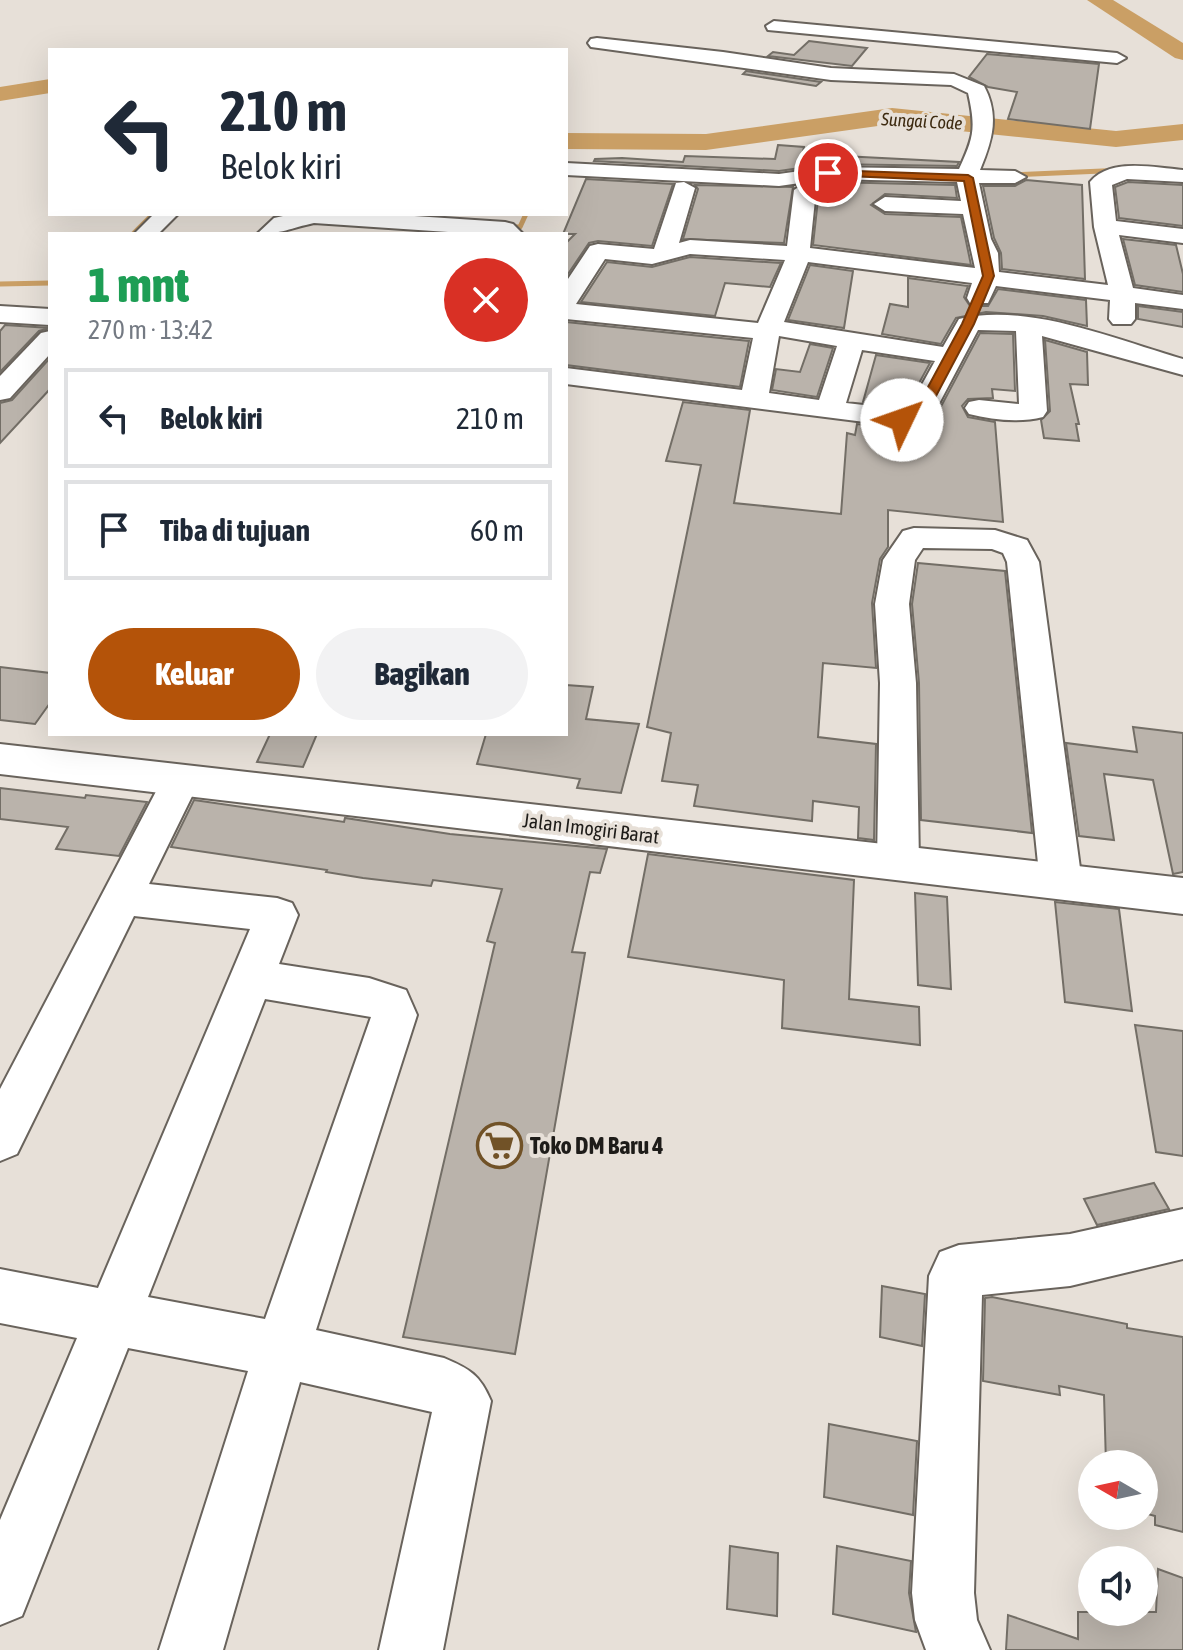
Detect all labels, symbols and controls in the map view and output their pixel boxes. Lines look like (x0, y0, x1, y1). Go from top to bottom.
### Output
text: 210 m (220, 79, 347, 143)
icon: left (88, 80, 192, 184)
water label: Sungai Code (880, 108, 963, 134)
pin (794, 139, 862, 207)
text: Belok kiri (220, 145, 342, 187)
icon: arrive (806, 151, 850, 195)
text: 1 mnt (88, 257, 189, 312)
button: close (444, 258, 528, 342)
text: 270 m · 13:42 (88, 315, 213, 345)
position arrow (860, 378, 944, 462)
icon: left (92, 396, 136, 440)
text: Belok kiri (160, 401, 263, 435)
text: 210 m (456, 401, 524, 435)
icon: arrive (92, 508, 136, 552)
text: Tiba di tujuan (160, 513, 310, 547)
text: 60 m (470, 513, 524, 547)
button: Keluar (88, 628, 300, 720)
button: Bagikan (316, 628, 528, 720)
street label: Jalan Imogiri Barat (521, 808, 661, 848)
supermarket icon: Toko DM Baru 4 (475, 1121, 523, 1169)
place label: Toko DM Baru 4 (530, 1132, 664, 1159)
north arrow (1078, 1450, 1158, 1530)
map controls (1078, 1450, 1158, 1626)
button: sound (1078, 1546, 1158, 1626)

